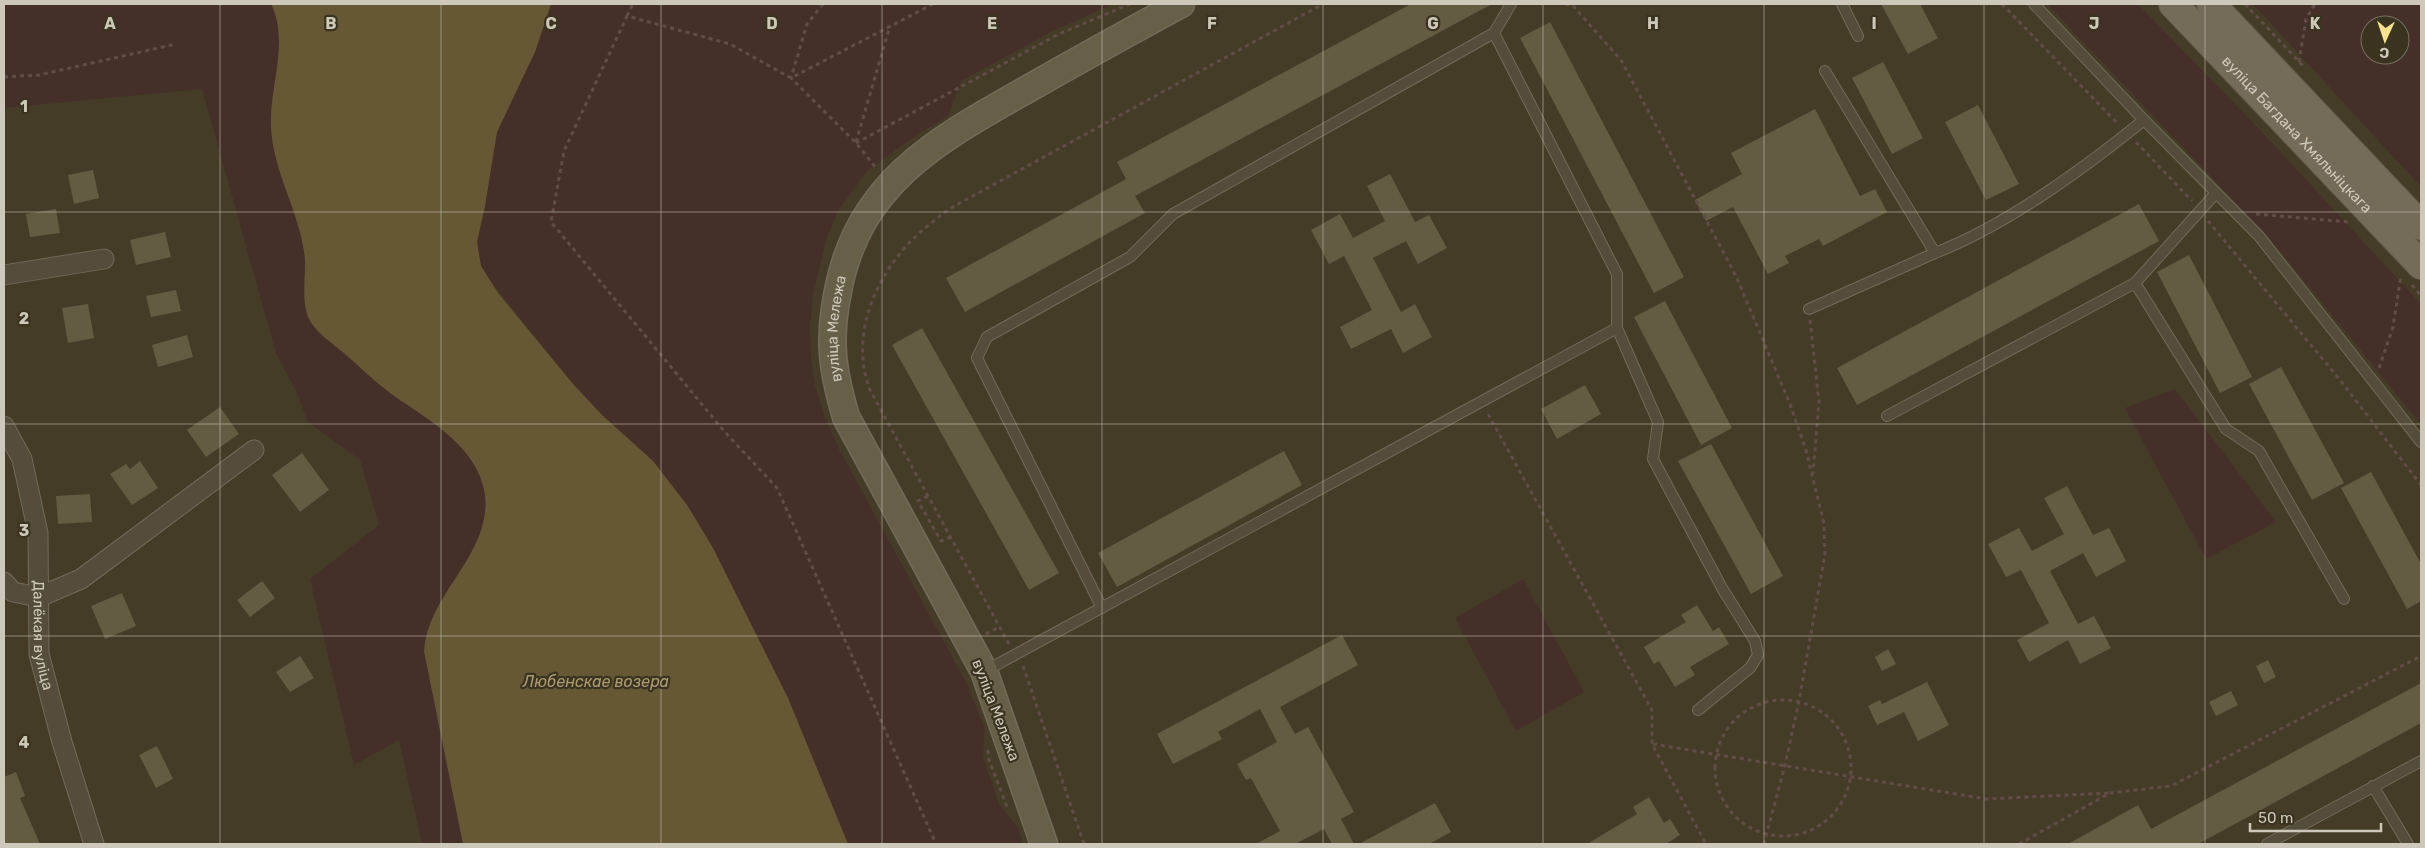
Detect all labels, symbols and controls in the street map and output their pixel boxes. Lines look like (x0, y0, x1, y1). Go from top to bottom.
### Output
text: A (104, 14, 116, 33)
text: B (325, 14, 337, 33)
text: C (545, 14, 557, 33)
text: D (766, 14, 778, 33)
text: E (987, 14, 997, 33)
text: F (1207, 14, 1217, 33)
text: G (1427, 14, 1439, 33)
text: H (1647, 14, 1659, 33)
text: I (1871, 14, 1877, 33)
text: J (2089, 14, 2099, 33)
text: K (2310, 14, 2321, 33)
north arrow (2360, 15, 2410, 65)
text: С (2379, 44, 2390, 61)
street label: вуліца Багдана Хмяльніцкага (2218, 52, 2376, 217)
text: 1 (20, 97, 28, 116)
street label: вуліца Мележа (823, 273, 850, 384)
text: 2 (19, 309, 29, 328)
text: 3 (19, 521, 29, 540)
street label: Далёкая вуліца (29, 580, 57, 692)
street label: вуліца Мележа (968, 657, 1024, 763)
water label: Любенскае возера (522, 672, 669, 691)
text: 4 (19, 733, 30, 752)
scale bar (2250, 800, 2381, 832)
text: 50 m (2258, 809, 2293, 827)

